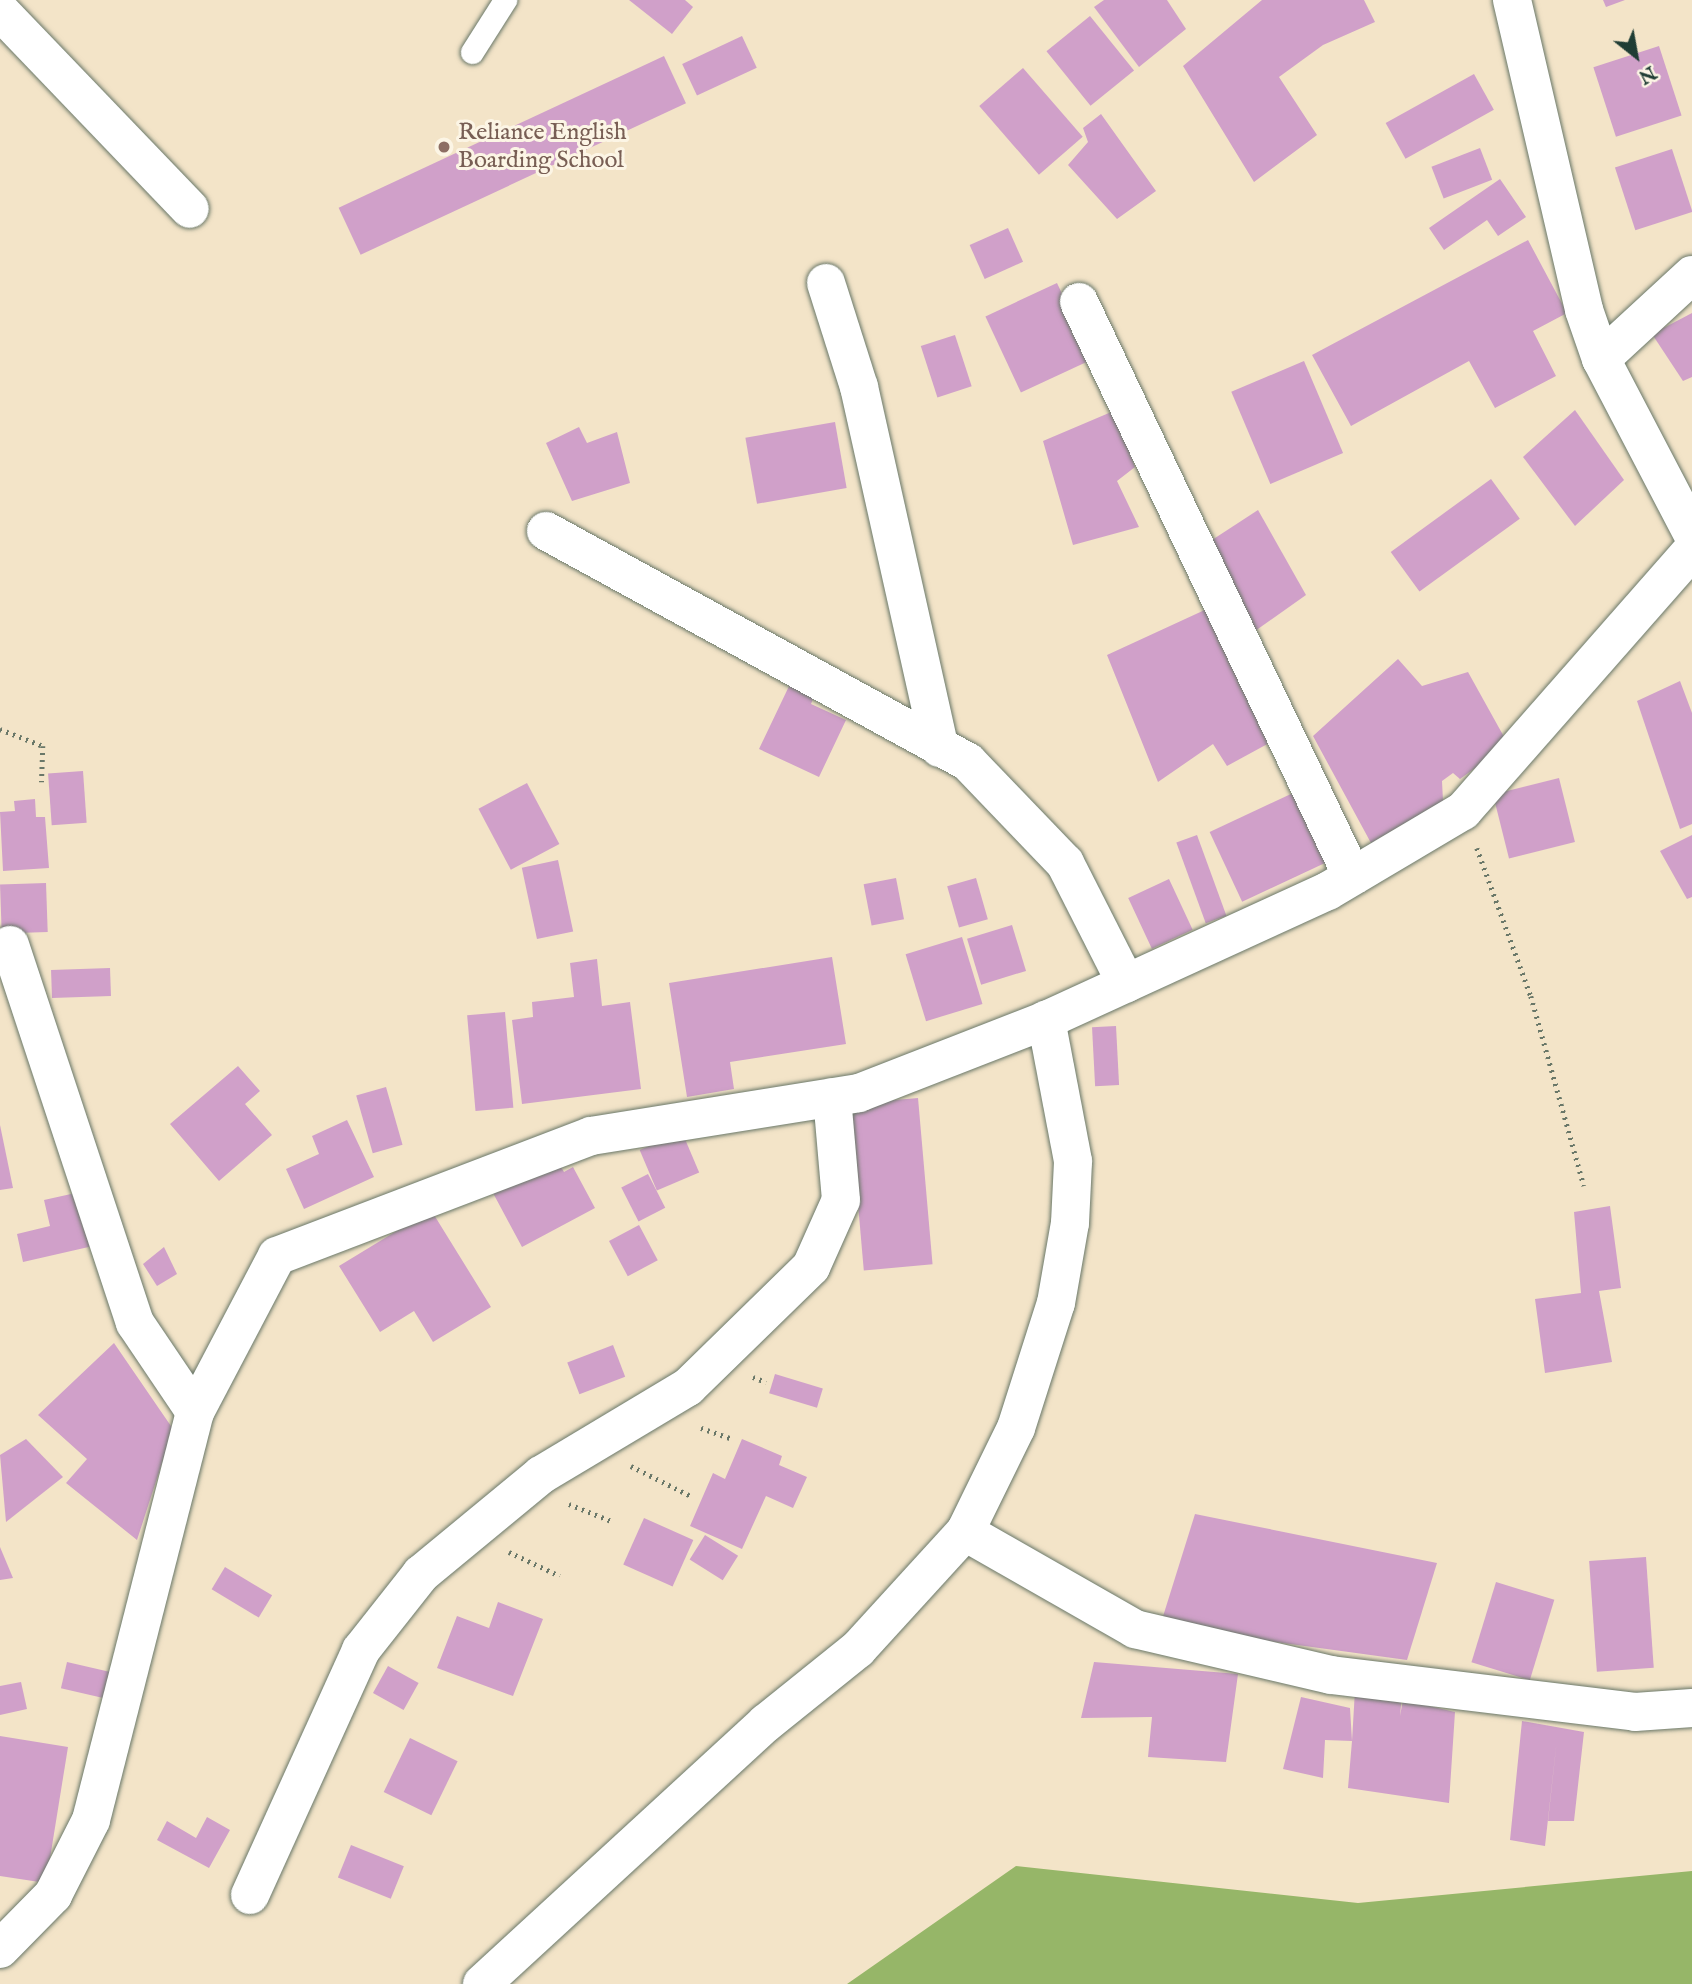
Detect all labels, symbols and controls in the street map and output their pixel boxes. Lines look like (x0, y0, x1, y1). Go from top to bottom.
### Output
north arrow (1601, 21, 1671, 91)
text: N (1634, 59, 1660, 89)
place label: Reliance English Boarding School (458, 119, 627, 175)
marker: Reliance English Boarding School (436, 139, 452, 155)

